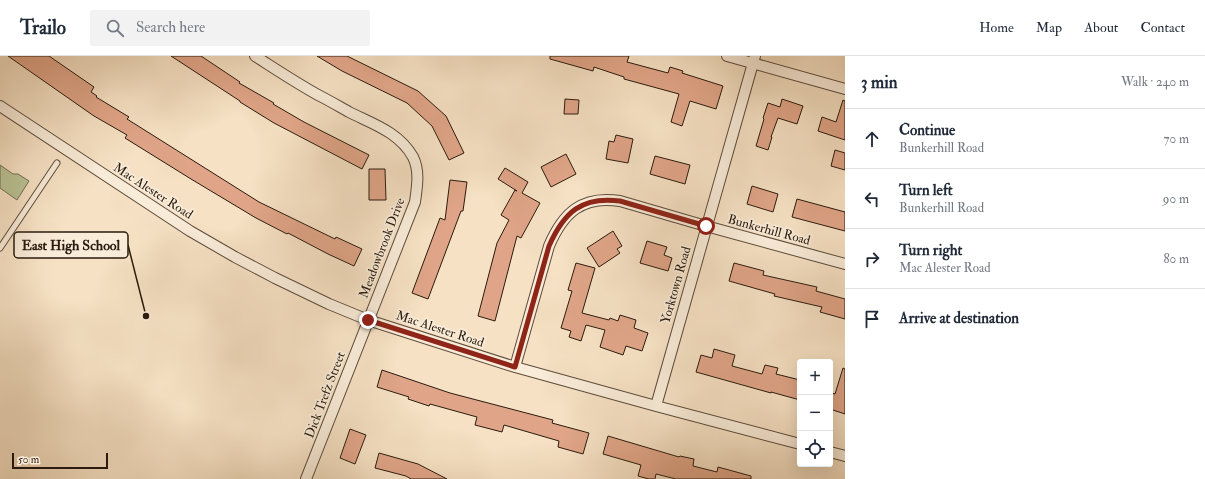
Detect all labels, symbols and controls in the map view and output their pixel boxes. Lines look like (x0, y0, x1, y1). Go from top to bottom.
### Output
search box (90, 10, 370, 46)
text: Trailo (20, 16, 66, 40)
icon: search (104, 17, 126, 39)
text: Search here (136, 18, 205, 37)
text: Home (979, 19, 1014, 36)
text: Map (1036, 19, 1062, 36)
text: About (1084, 19, 1118, 36)
text: Contact (1140, 19, 1185, 36)
text: 3 min (861, 72, 898, 93)
text: Walk · 240 m (1121, 74, 1189, 90)
text: Continue (899, 121, 955, 140)
icon: ahead (861, 128, 883, 150)
text: 70 m (1164, 131, 1189, 147)
text: Bunkerhill Road (899, 140, 984, 156)
street label: Mac Alester Road (110, 159, 196, 223)
text: Turn left (899, 181, 953, 200)
icon: left (861, 188, 883, 210)
text: 90 m (1163, 191, 1189, 207)
street label: Meadowbrook Drive (356, 195, 409, 300)
text: Bunkerhill Road (899, 200, 984, 216)
street label: Bunkerhill Road (726, 211, 813, 249)
route start (697, 217, 715, 235)
callout: East High School (14, 232, 128, 258)
text: East High School (22, 237, 121, 255)
text: Turn right (899, 241, 962, 260)
street label: Yorktown Road (657, 244, 695, 326)
icon: right (861, 248, 883, 270)
text: 80 m (1163, 251, 1189, 267)
text: Mac Alester Road (899, 260, 991, 276)
street label: Mac Alester Road (394, 307, 487, 351)
icon: arrive (861, 308, 883, 330)
text: Arrive at destination (899, 309, 1019, 328)
route end (359, 311, 377, 329)
street label: Dick Trefz Street (301, 350, 349, 440)
map controls (797, 359, 833, 467)
button: + (797, 359, 833, 395)
button: − (797, 395, 833, 431)
button: locate (797, 431, 833, 467)
scale bar (12, 451, 108, 470)
text: 50 m (18, 453, 39, 466)

